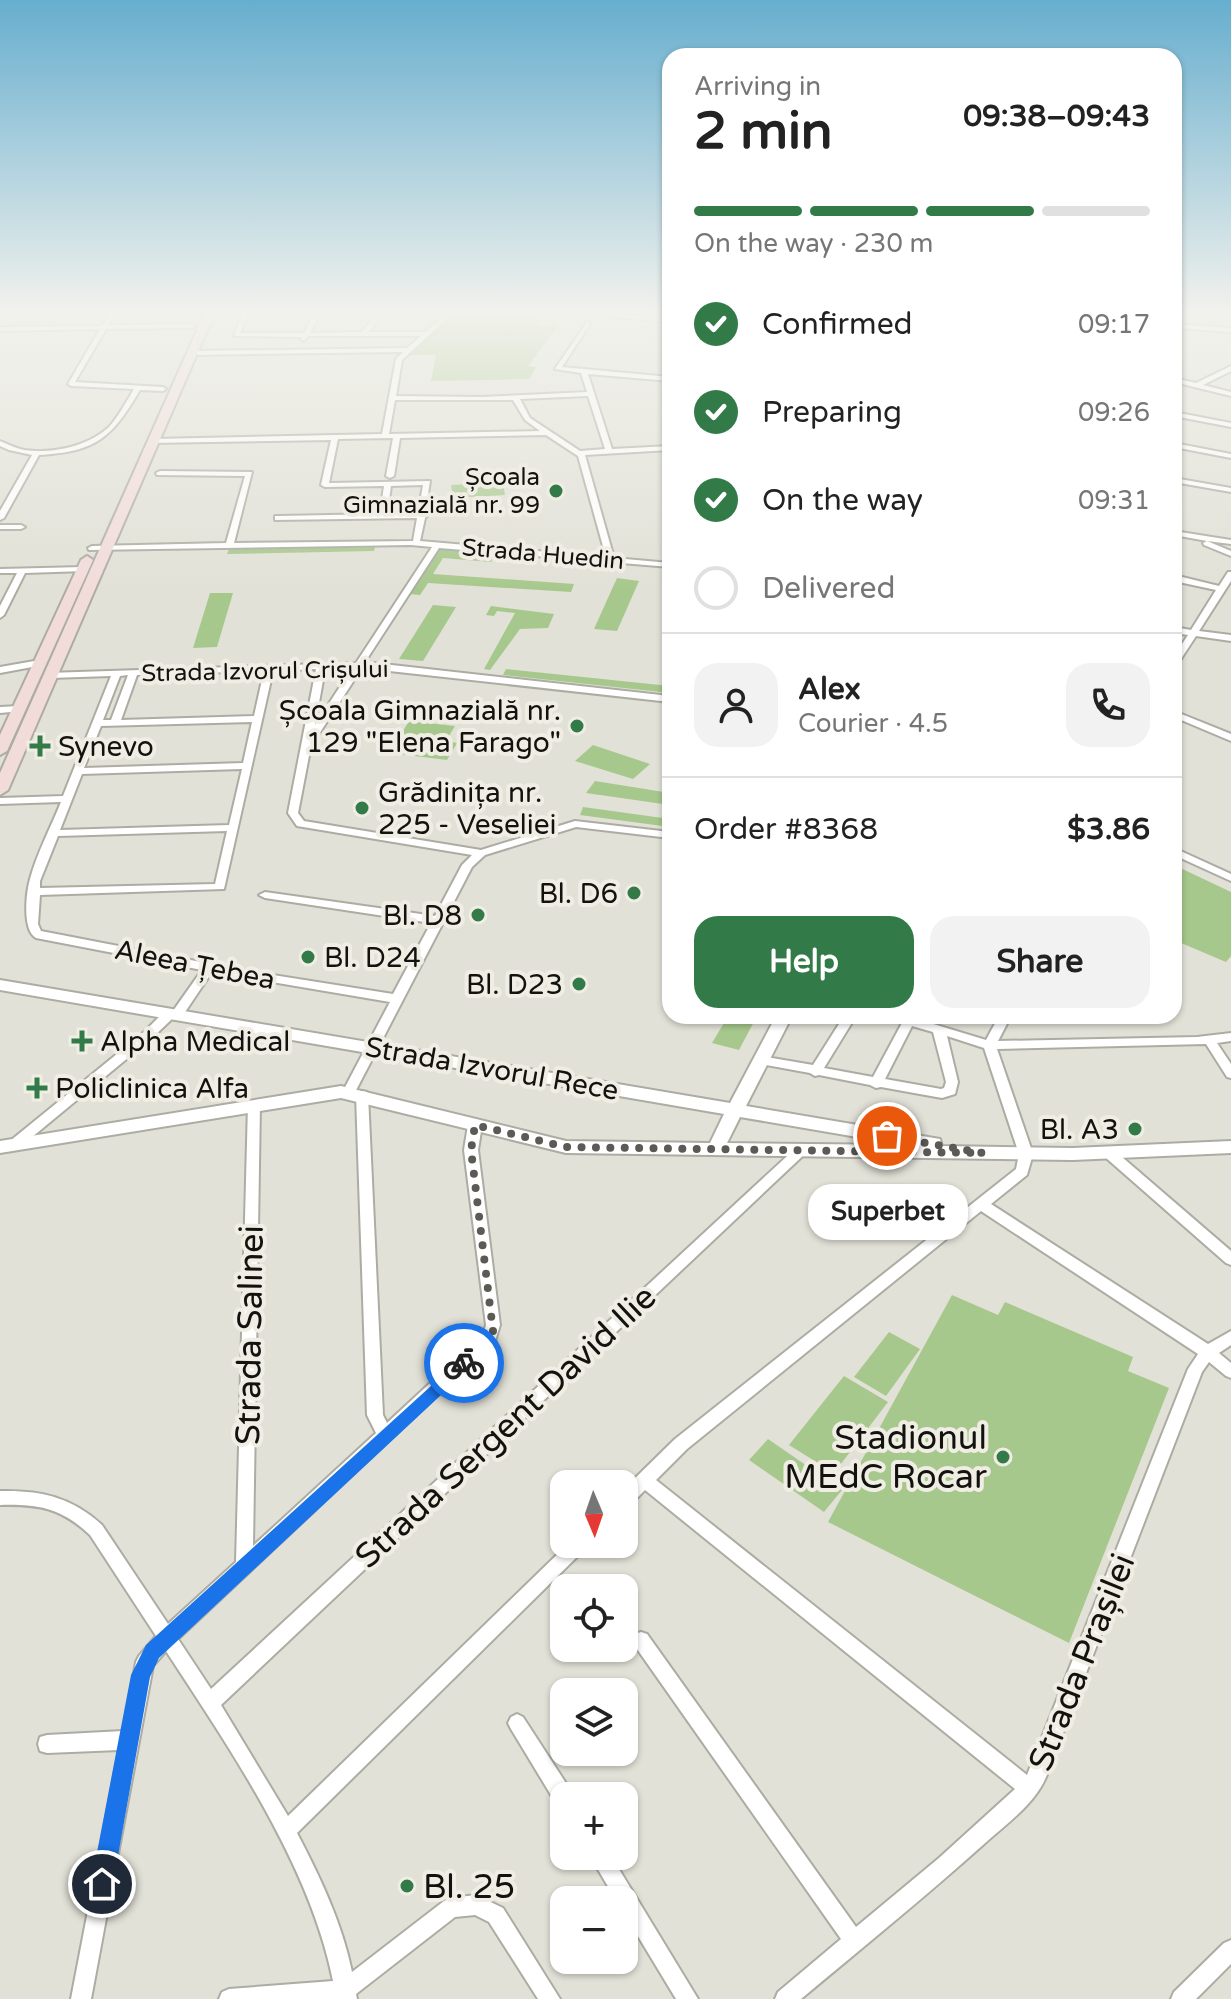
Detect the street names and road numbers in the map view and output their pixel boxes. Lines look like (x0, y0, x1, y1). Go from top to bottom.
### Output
street label: Strada Huedin (461, 533, 625, 576)
street label: Strada Izvorul Crișului (141, 655, 389, 688)
street label: Aleea Țebea (112, 933, 278, 997)
street label: Strada Izvorul Rece (363, 1030, 621, 1108)
street label: Strada Salinei (228, 1225, 273, 1445)
street label: Strada Sergent David Ilie (347, 1277, 665, 1577)
street label: Strada Prașilei (1020, 1548, 1145, 1777)

